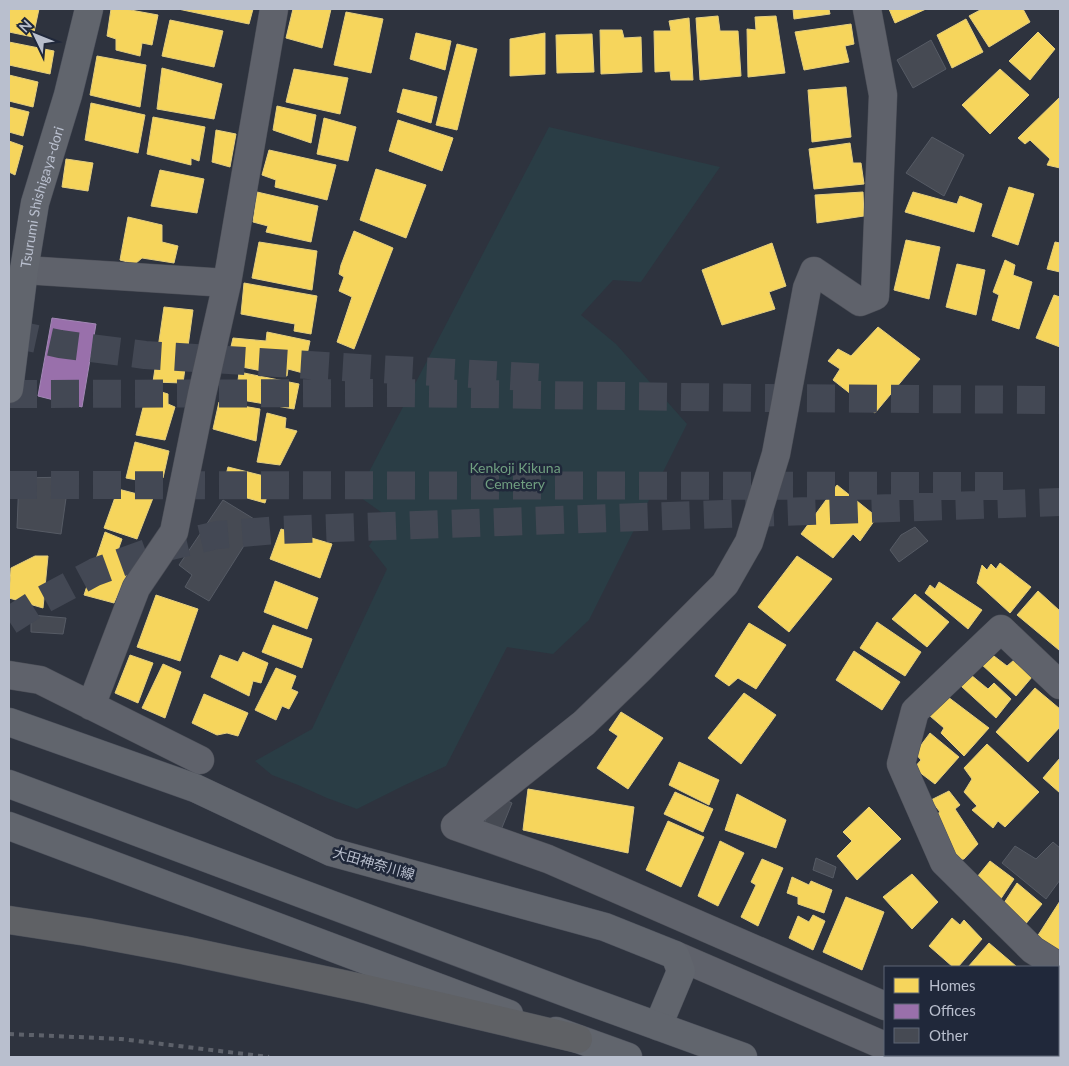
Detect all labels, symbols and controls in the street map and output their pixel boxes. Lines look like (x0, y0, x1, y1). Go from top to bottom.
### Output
north arrow (10, 10, 60, 60)
text: N (15, 16, 35, 36)
street label: Tsurumi Shishigaya-dori (16, 124, 66, 269)
park label: Kenkoji Kikuna Cemetery (469, 459, 561, 492)
street label: 大田神奈川線 (331, 843, 417, 883)
legend (884, 966, 1059, 1056)
text: Homes (929, 976, 975, 994)
text: Offices (929, 1001, 976, 1019)
text: Other (929, 1026, 969, 1044)

